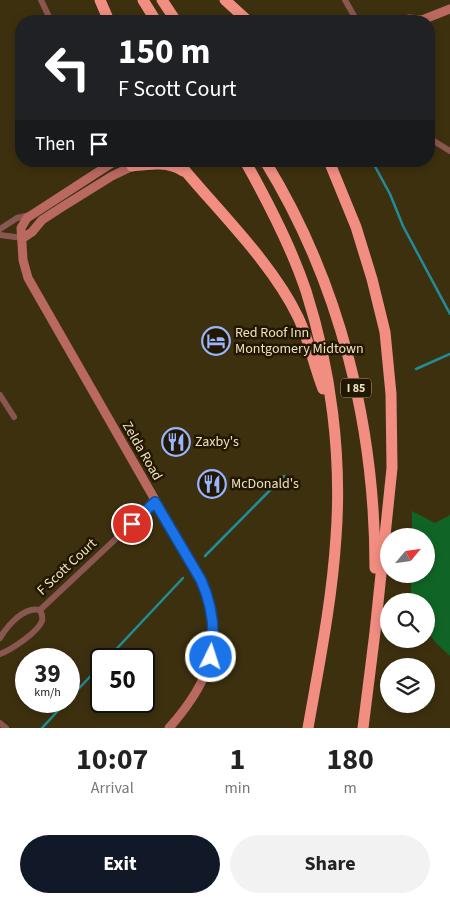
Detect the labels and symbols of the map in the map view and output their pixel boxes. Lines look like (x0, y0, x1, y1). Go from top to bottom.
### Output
place label: Red Roof Inn Montgomery Midtown (235, 323, 364, 359)
hotel icon: Red Roof Inn Montgomery Midtown (201, 326, 231, 356)
road number: I 85 (341, 378, 371, 398)
street label: Zelda Road (117, 418, 167, 484)
restaurant icon: Zaxby's (161, 427, 191, 457)
place label: Zaxby's (195, 432, 239, 452)
restaurant icon: McDonald's (197, 469, 227, 499)
place label: McDonald's (231, 474, 299, 494)
pin (111, 503, 153, 545)
north arrow (380, 528, 435, 582)
street label: F Scott Court (33, 534, 102, 600)
position arrow (184, 630, 236, 682)
speed limit sign: 50 (90, 648, 155, 713)

